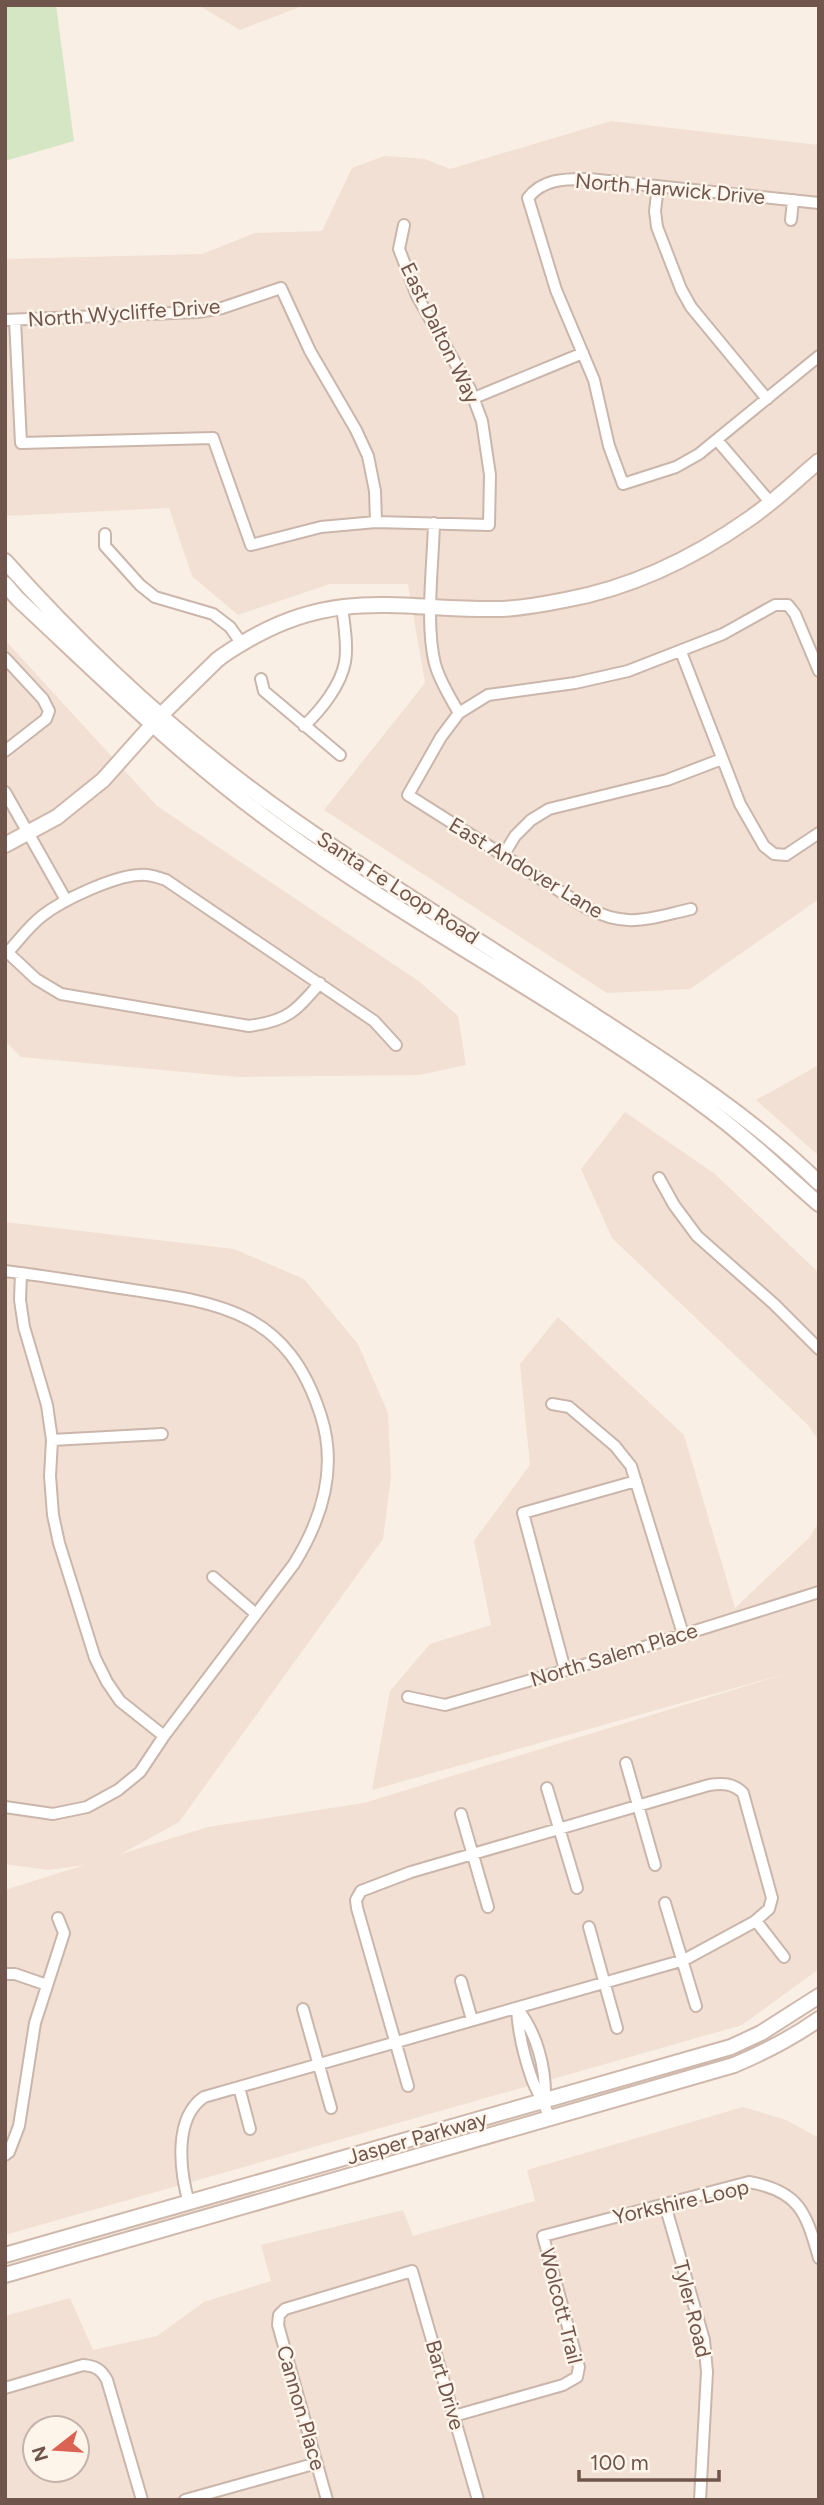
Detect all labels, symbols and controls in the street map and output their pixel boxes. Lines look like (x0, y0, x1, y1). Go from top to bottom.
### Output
street label: North Harwick Drive (574, 168, 766, 209)
street label: East Dalton Way (396, 258, 485, 407)
street label: North Wycliffe Drive (27, 293, 221, 332)
street label: East Andover Lane (445, 812, 608, 923)
street label: Santa Fe Loop Road (313, 826, 484, 949)
street label: North Salem Place (527, 1617, 700, 1692)
street label: Jasper Parkway (344, 2105, 490, 2170)
street label: Yorkshire Loop (610, 2174, 751, 2229)
street label: Wolcott Trail (535, 2245, 588, 2366)
street label: Tyler Road (668, 2258, 717, 2360)
street label: Bart Drive (421, 2337, 470, 2433)
street label: Cannon Place (272, 2343, 331, 2473)
north arrow (21, 2414, 91, 2484)
scale bar (579, 2438, 719, 2482)
text: N (27, 2443, 53, 2464)
text: 100 m (590, 2450, 649, 2475)

